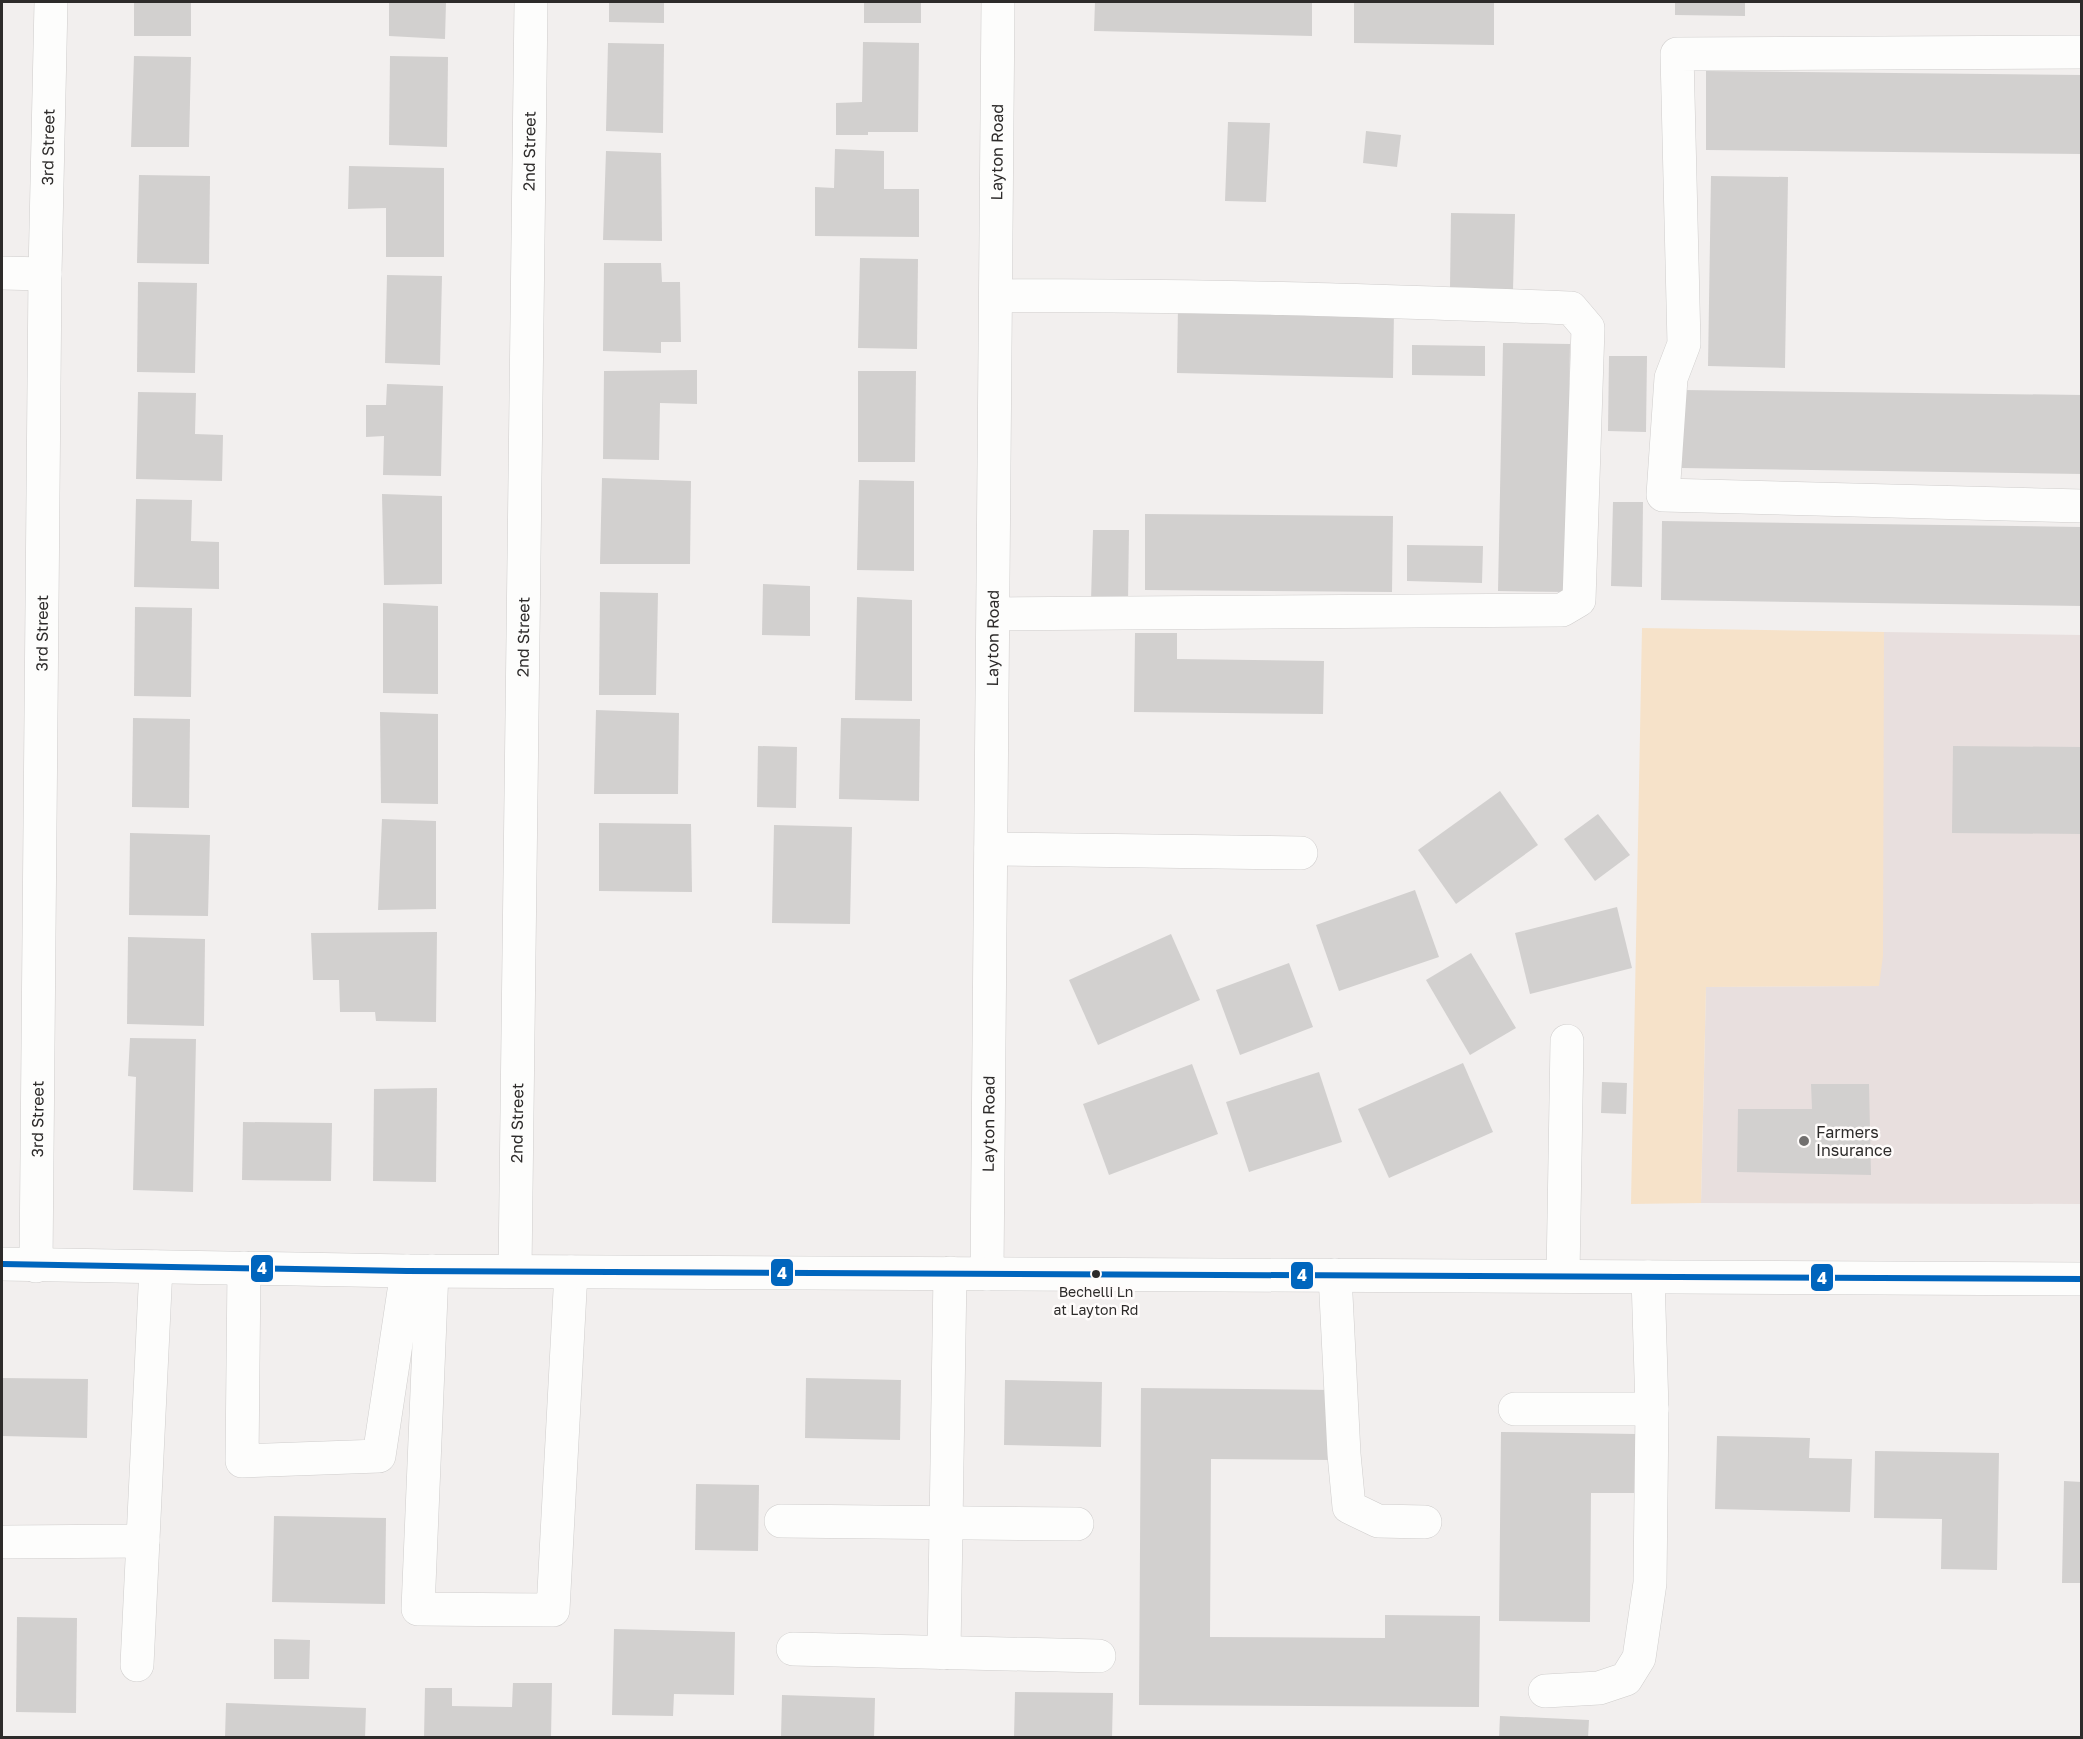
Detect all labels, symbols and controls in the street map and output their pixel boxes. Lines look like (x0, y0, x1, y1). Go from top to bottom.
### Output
street label: Layton Road (986, 104, 1007, 200)
street label: 3rd Street (37, 109, 59, 186)
street label: 2nd Street (519, 111, 540, 191)
street label: Layton Road (982, 590, 1003, 686)
street label: 3rd Street (31, 595, 52, 671)
street label: 2nd Street (512, 597, 533, 677)
street label: Layton Road (978, 1076, 999, 1172)
street label: 3rd Street (27, 1081, 48, 1157)
street label: 2nd Street (506, 1083, 527, 1163)
place label: Farmers Insurance (1816, 1122, 1892, 1160)
marker: Farmers Insurance (1797, 1134, 1811, 1148)
line badge: 4 (250, 1254, 274, 1283)
text: 4 (257, 1258, 267, 1278)
line badge: 4 (770, 1258, 794, 1287)
line badge: 4 (1290, 1261, 1314, 1290)
text: 4 (777, 1263, 787, 1283)
line badge: 4 (1810, 1263, 1834, 1292)
text: 4 (1297, 1265, 1307, 1285)
marker: Bechelli Ln at Layton Rd (1090, 1268, 1102, 1280)
text: 4 (1817, 1268, 1827, 1288)
place label: Bechelli Ln at Layton Rd (1054, 1283, 1138, 1318)

